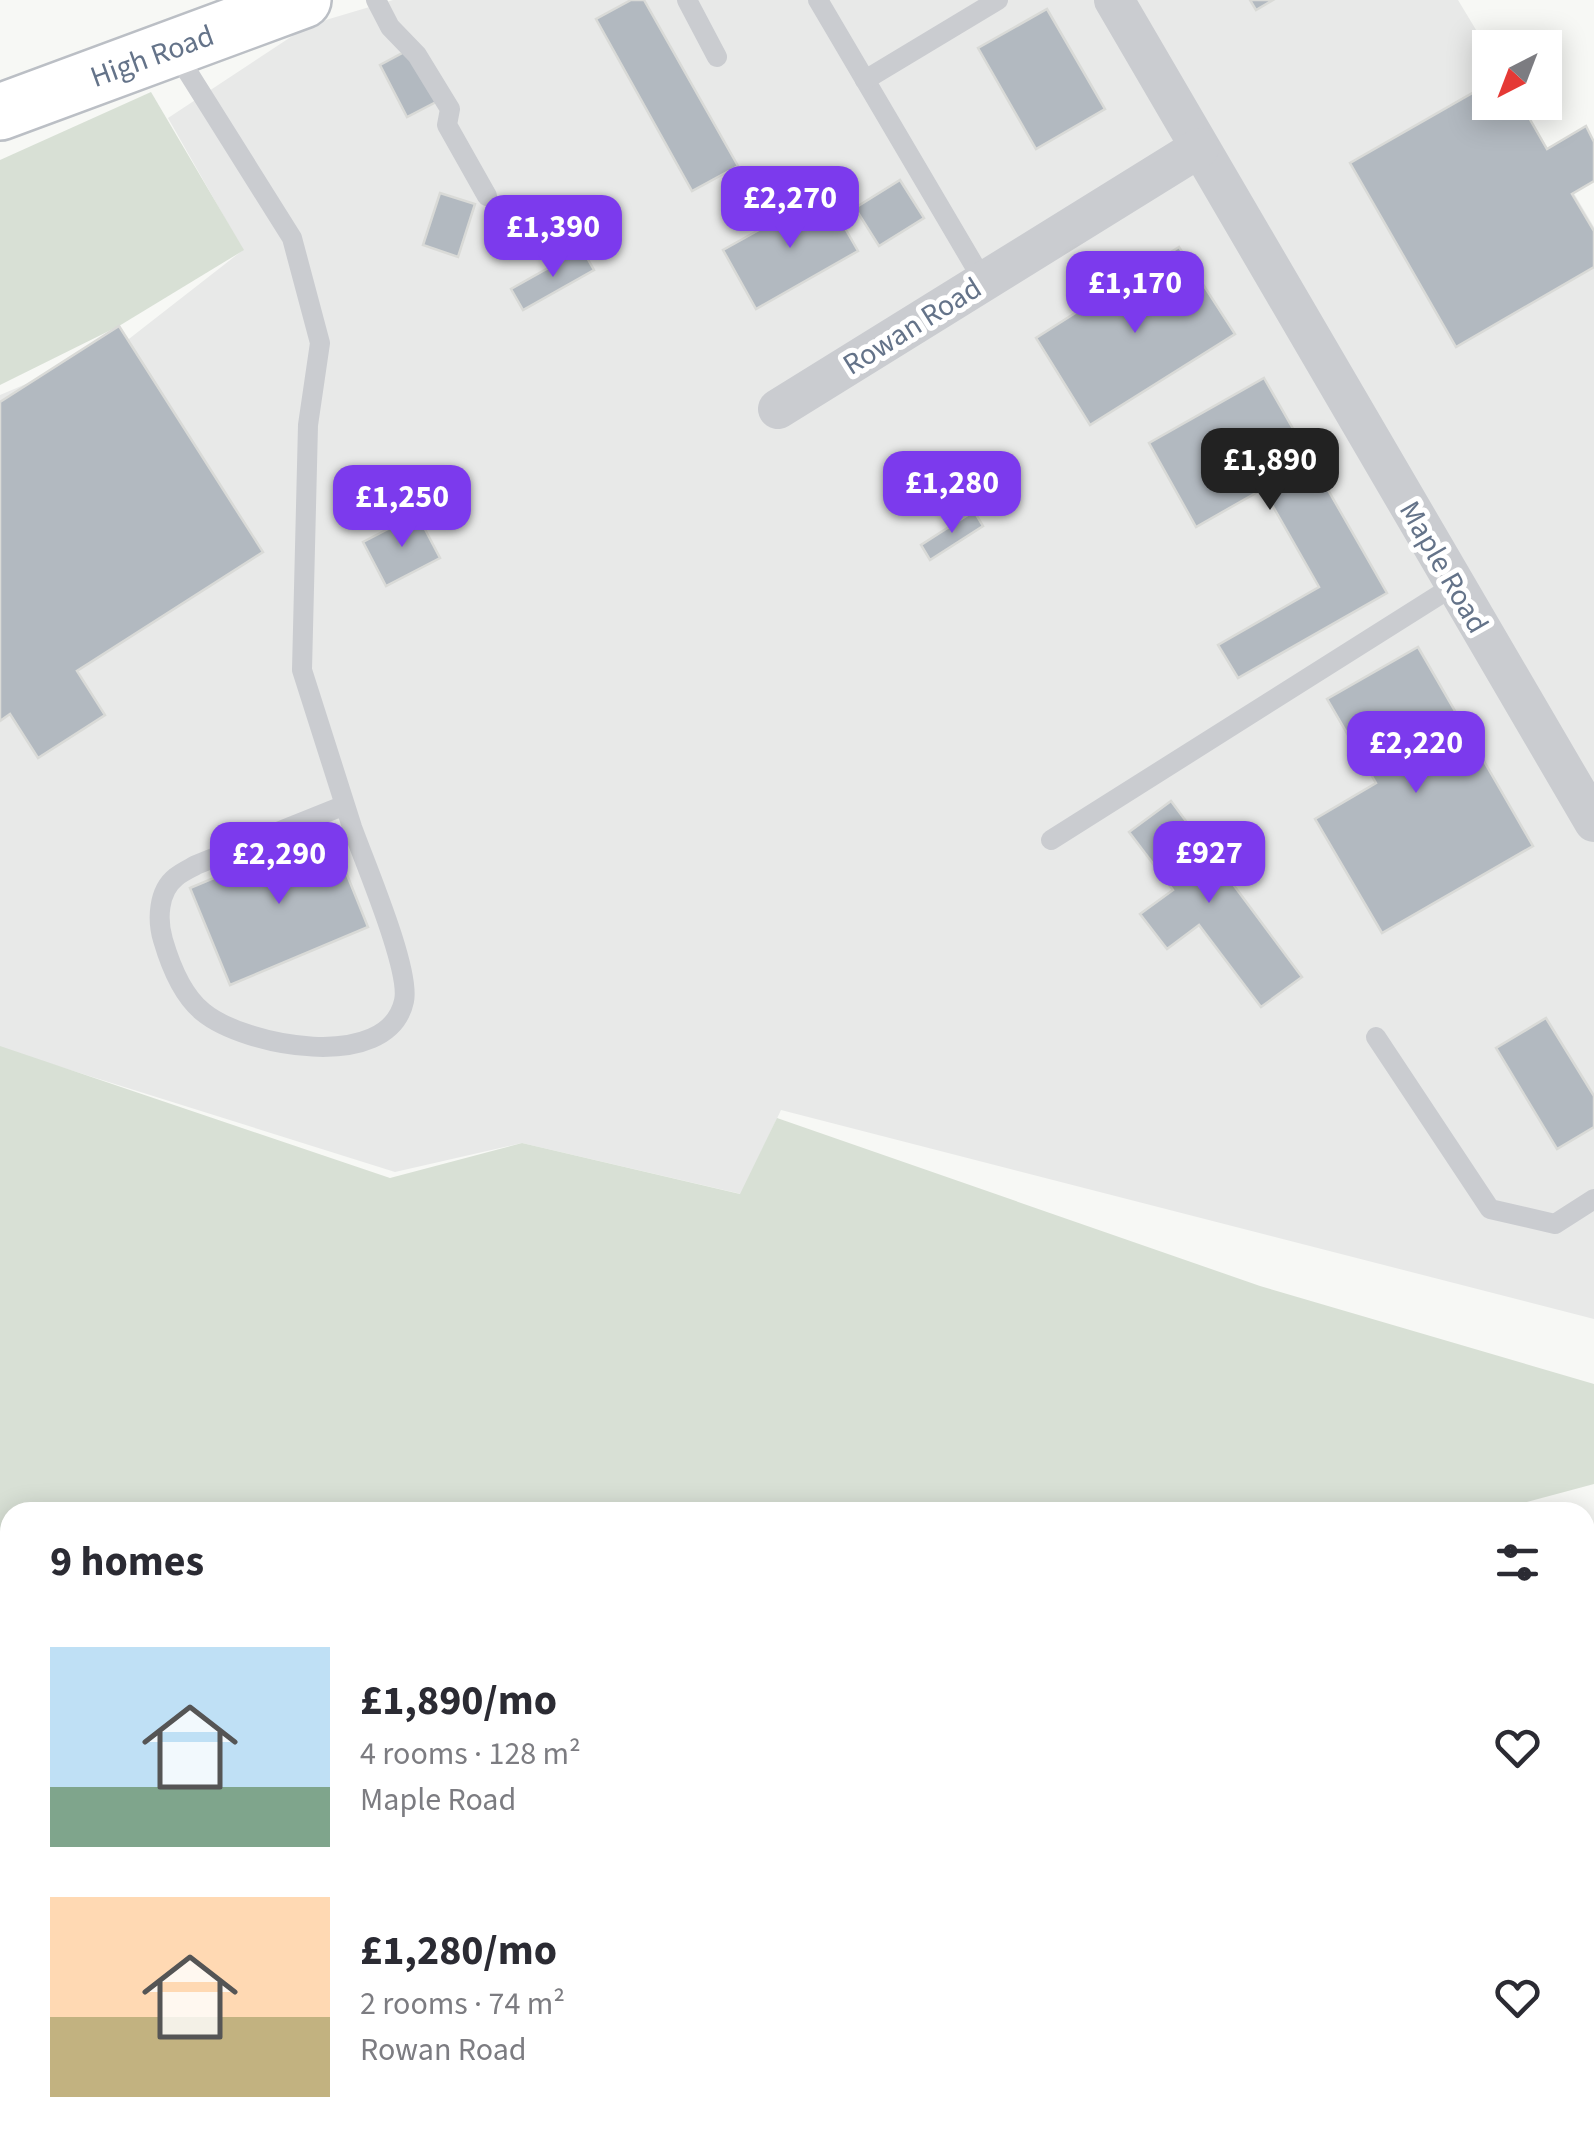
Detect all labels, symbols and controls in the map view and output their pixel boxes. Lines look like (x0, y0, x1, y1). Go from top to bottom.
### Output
street label: High Road (84, 14, 220, 99)
north arrow (1472, 30, 1562, 120)
map controls (1472, 30, 1562, 120)
pin: £2,270 (709, 166, 871, 251)
text: £2,270 (743, 175, 837, 221)
pin: £1,390 (472, 195, 634, 280)
text: £1,390 (506, 204, 600, 250)
pin: £1,170 (1054, 251, 1216, 336)
text: £1,170 (1088, 260, 1182, 306)
street label: Rowan Road (835, 267, 990, 386)
pin: £1,890 (1189, 428, 1351, 513)
text: £1,890 (1223, 437, 1317, 483)
pin: £1,280 (871, 451, 1033, 536)
text: £1,280 (905, 460, 999, 506)
pin: £1,250 (321, 465, 483, 550)
text: £1,250 (355, 474, 449, 520)
street label: Maple Road (1388, 493, 1499, 641)
pin: £2,220 (1335, 711, 1497, 796)
text: £2,220 (1369, 720, 1463, 766)
pin: £927 (1150, 821, 1268, 906)
pin: £2,290 (198, 822, 360, 907)
text: £927 (1175, 830, 1243, 876)
text: £2,290 (232, 831, 326, 877)
text: 9 homes (50, 1532, 204, 1592)
icon: filters (1490, 1535, 1545, 1590)
text: £1,890/mo (360, 1671, 557, 1731)
icon: home (130, 1687, 250, 1807)
icon: heart (1490, 1720, 1545, 1775)
text: 4 rooms · 128 m² (360, 1731, 581, 1777)
text: Maple Road (360, 1777, 516, 1823)
text: £1,280/mo (360, 1921, 557, 1981)
icon: home (130, 1937, 250, 2057)
icon: heart (1490, 1970, 1545, 2025)
text: 2 rooms · 74 m² (360, 1981, 565, 2027)
text: Rowan Road (360, 2027, 527, 2073)

